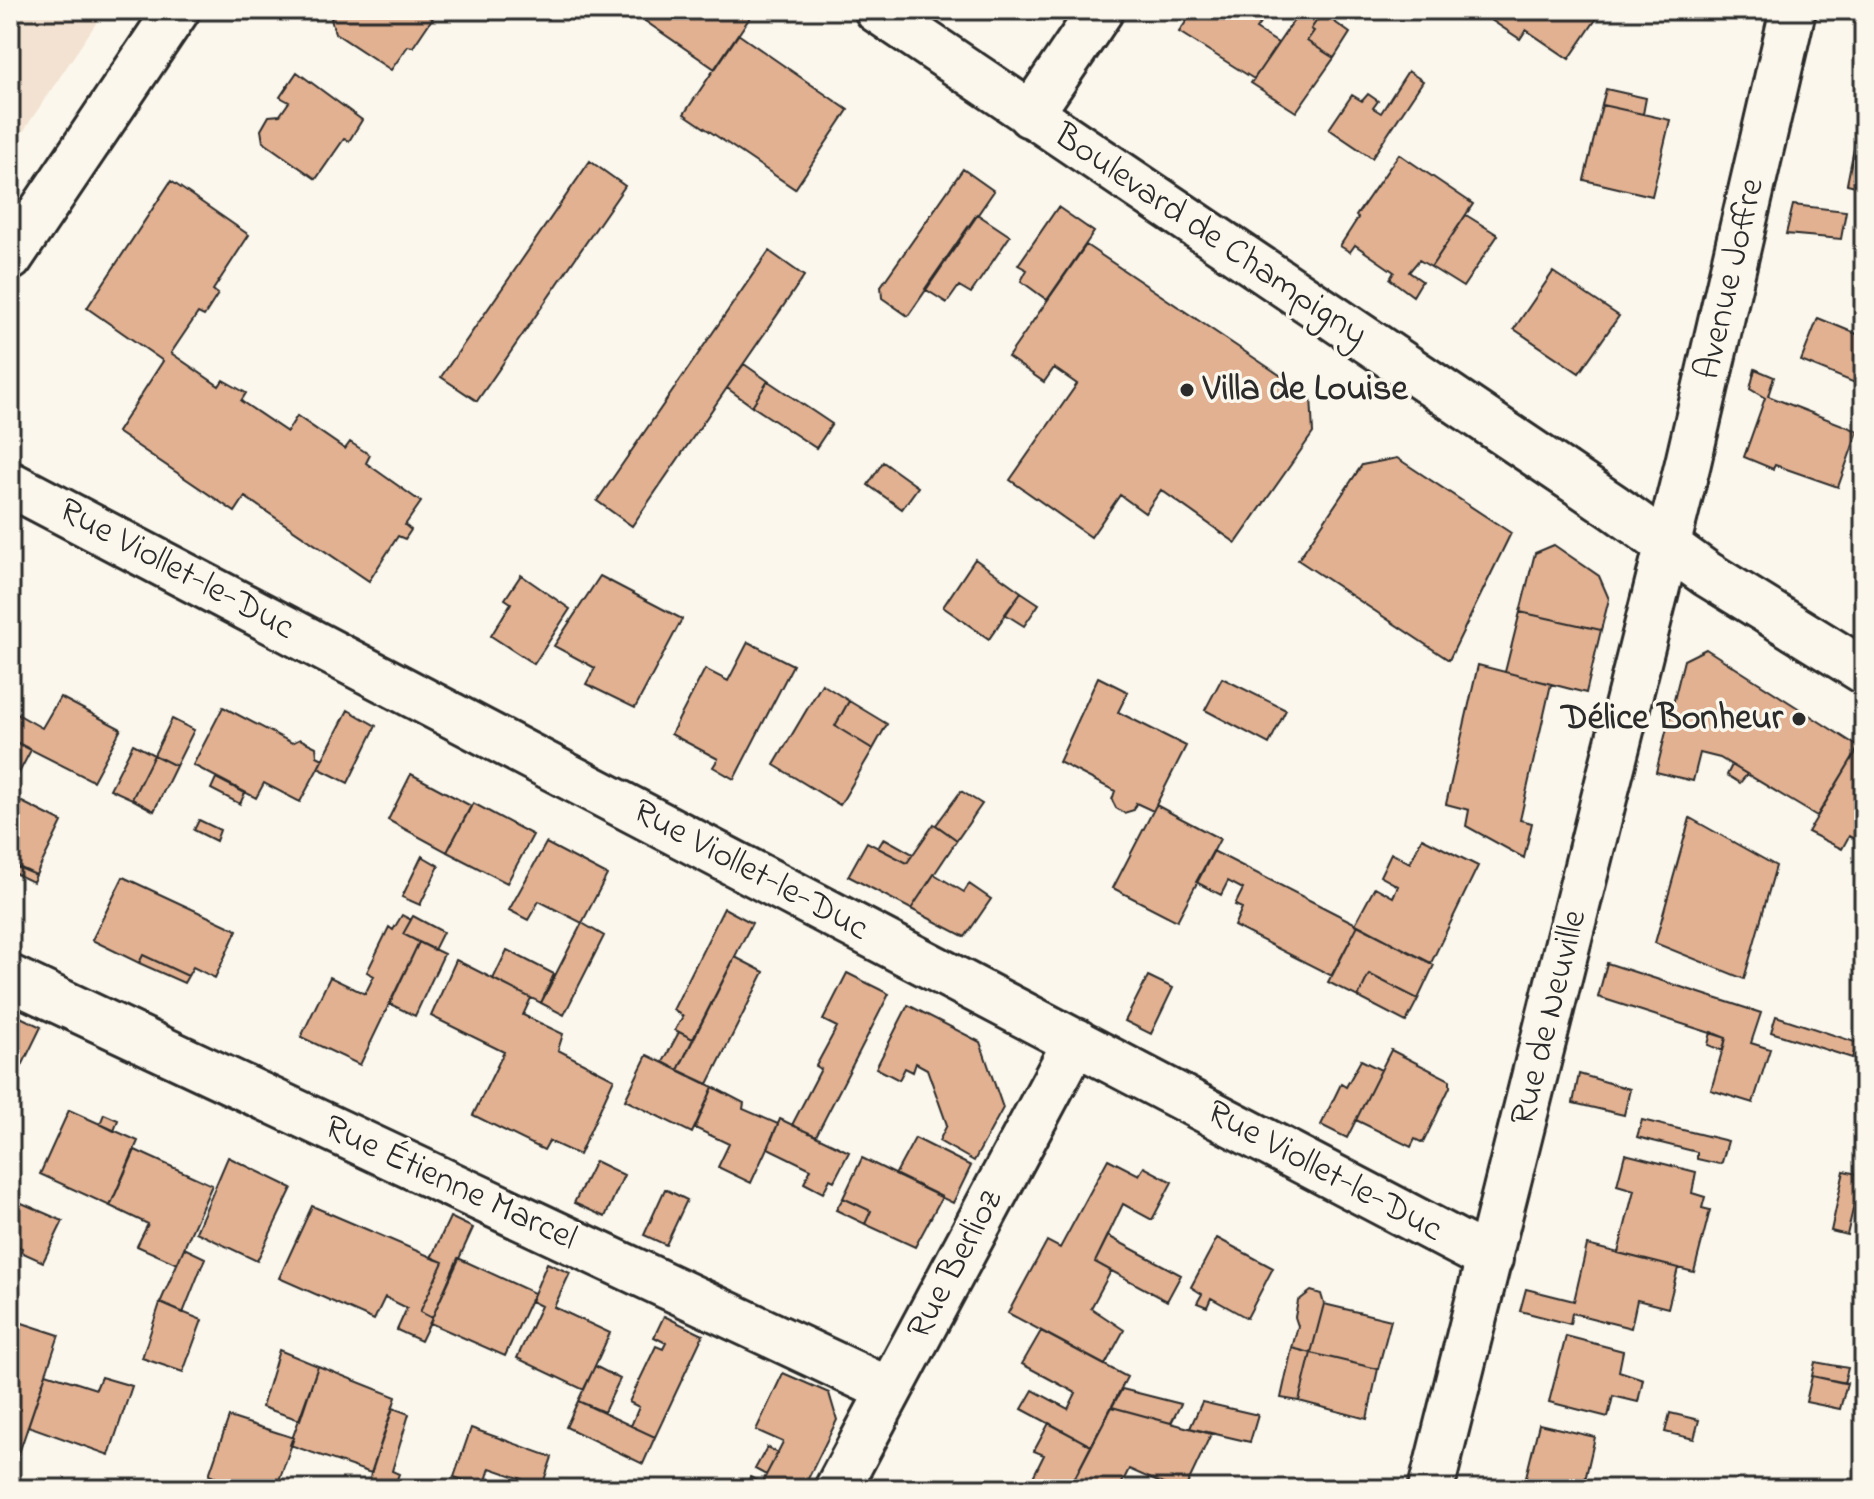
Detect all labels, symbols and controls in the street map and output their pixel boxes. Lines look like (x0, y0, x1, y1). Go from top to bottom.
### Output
street label: Boulevard de Champigny (1041, 110, 1378, 361)
street label: Avenue Joffre (1682, 172, 1780, 385)
place label: Villa de Louise (1202, 364, 1408, 417)
marker: Villa de Louise (1178, 381, 1196, 399)
street label: Rue Viollet-le-Duc (48, 485, 304, 655)
place label: Délice Bonheur (1559, 693, 1784, 746)
marker: Délice Bonheur (1790, 710, 1808, 728)
street label: Rue Viollet-le-Duc (622, 786, 878, 956)
street label: Rue de Neuville (1498, 904, 1603, 1131)
street label: Rue Viollet-le-Duc (1196, 1087, 1452, 1257)
street label: Rue Étienne Marcel (315, 1102, 585, 1266)
street label: Rue Berlioz (894, 1180, 1018, 1350)

